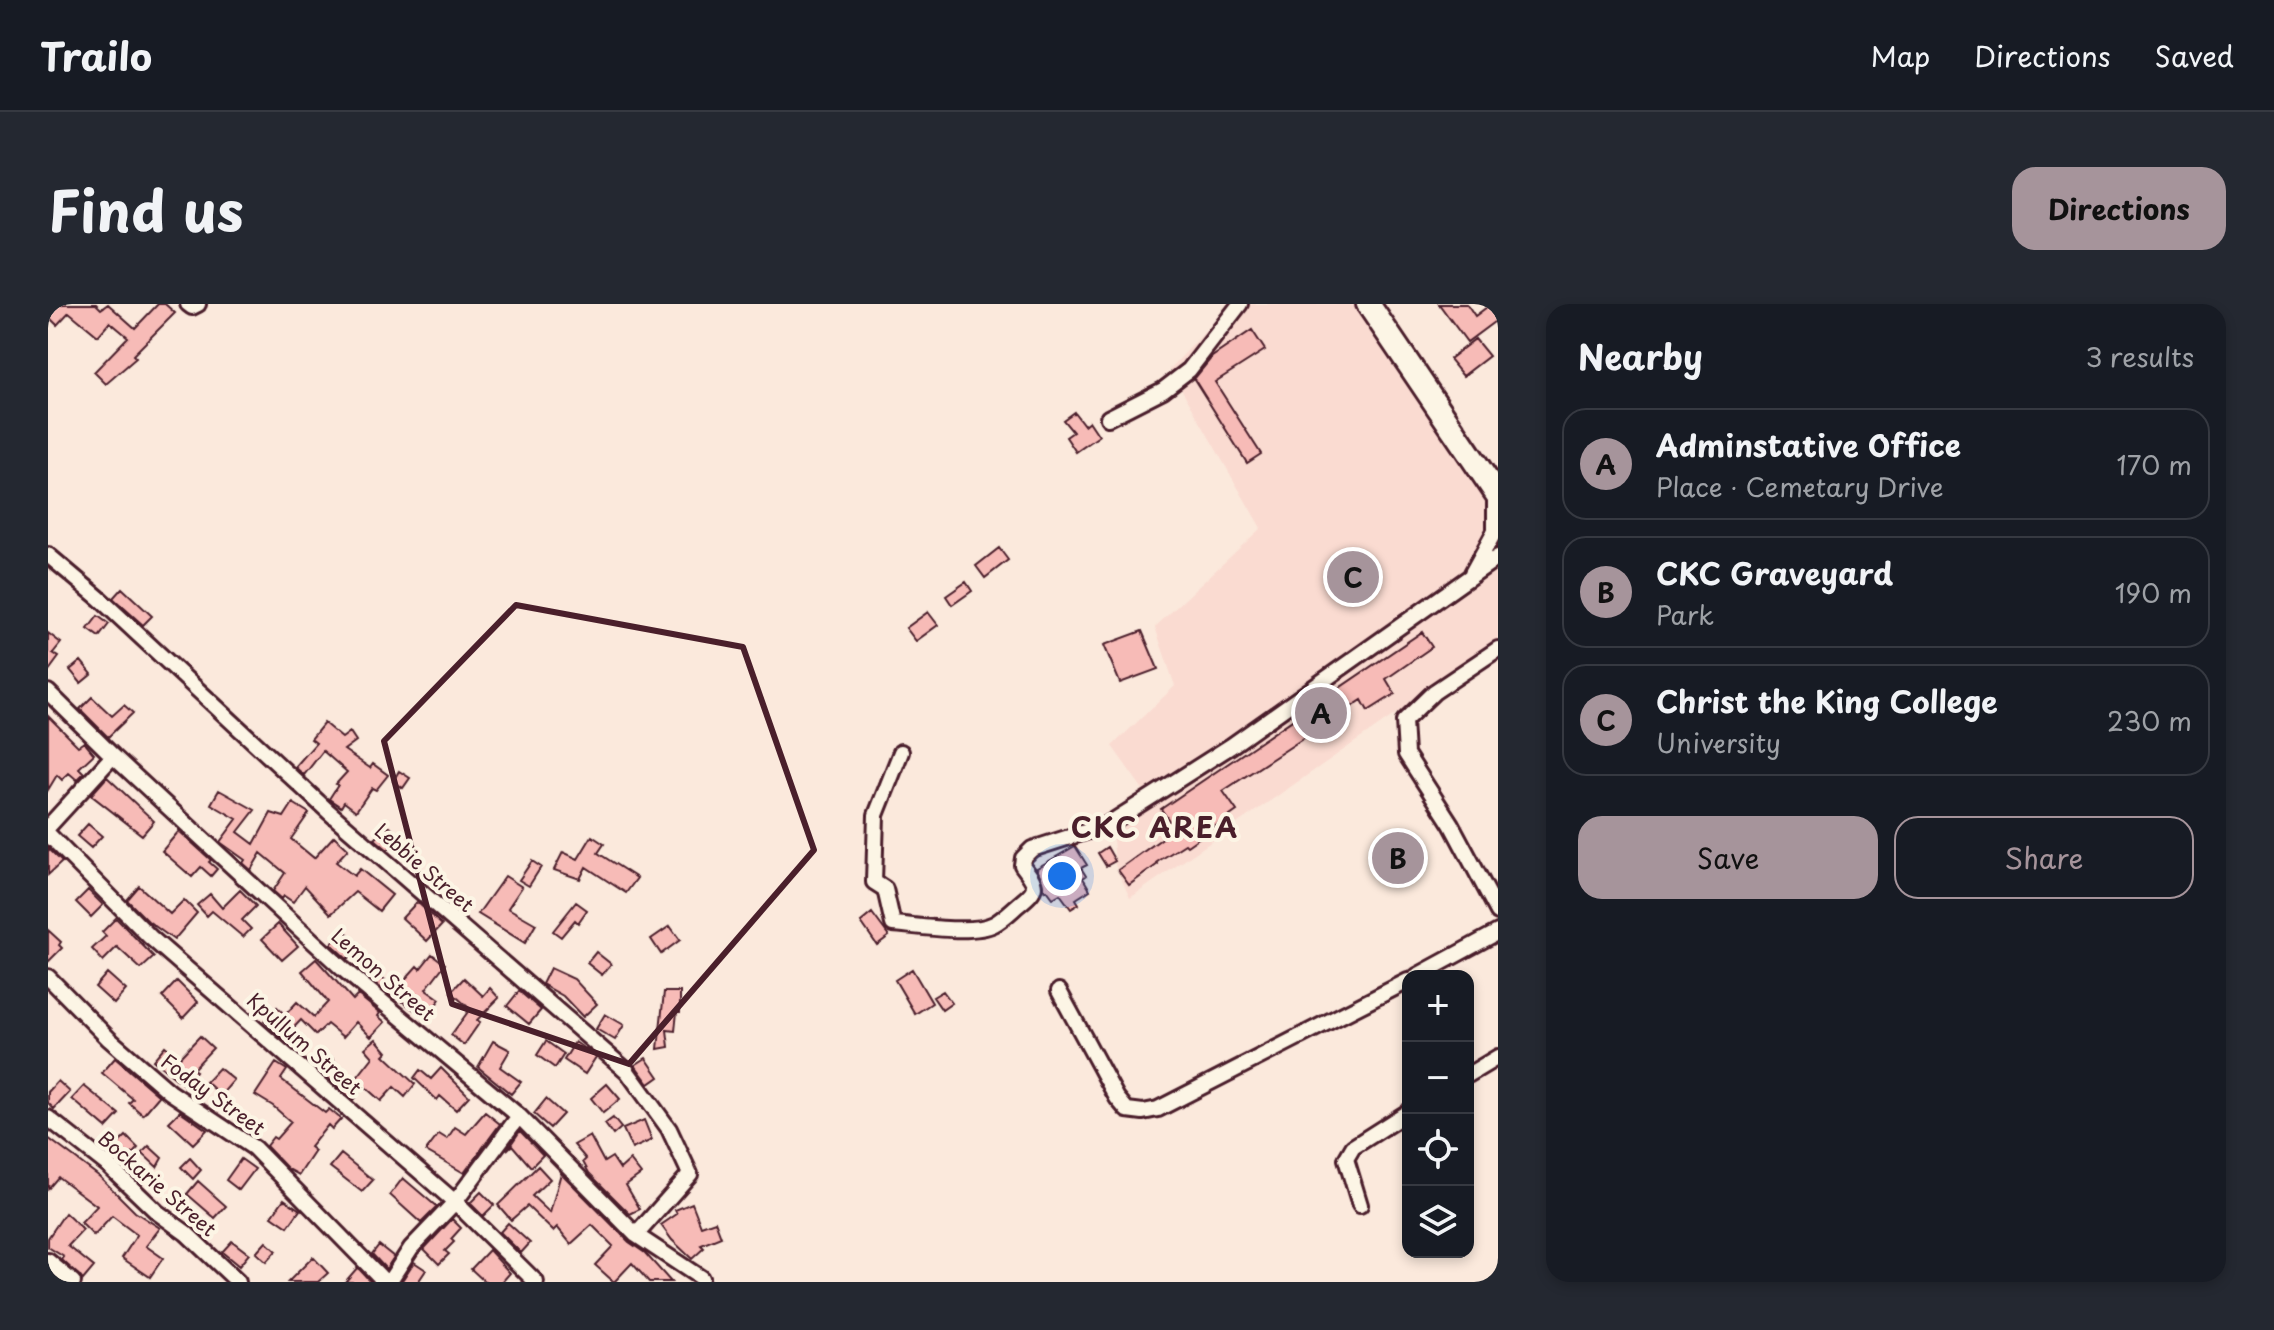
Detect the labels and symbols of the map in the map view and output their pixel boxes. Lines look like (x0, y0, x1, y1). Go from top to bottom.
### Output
pin: C (1327, 547, 1379, 607)
pin: A (1295, 683, 1347, 743)
district label: CKC AREA (1071, 805, 1239, 848)
street label: Lebbie Street (368, 816, 481, 919)
pin: B (1372, 828, 1424, 888)
your location (1042, 856, 1082, 896)
street label: Lemon Street (325, 921, 442, 1028)
street label: Kpullum Street (241, 985, 369, 1102)
street label: Foday Street (155, 1046, 272, 1142)
street label: Bockarie Street (92, 1123, 223, 1243)

